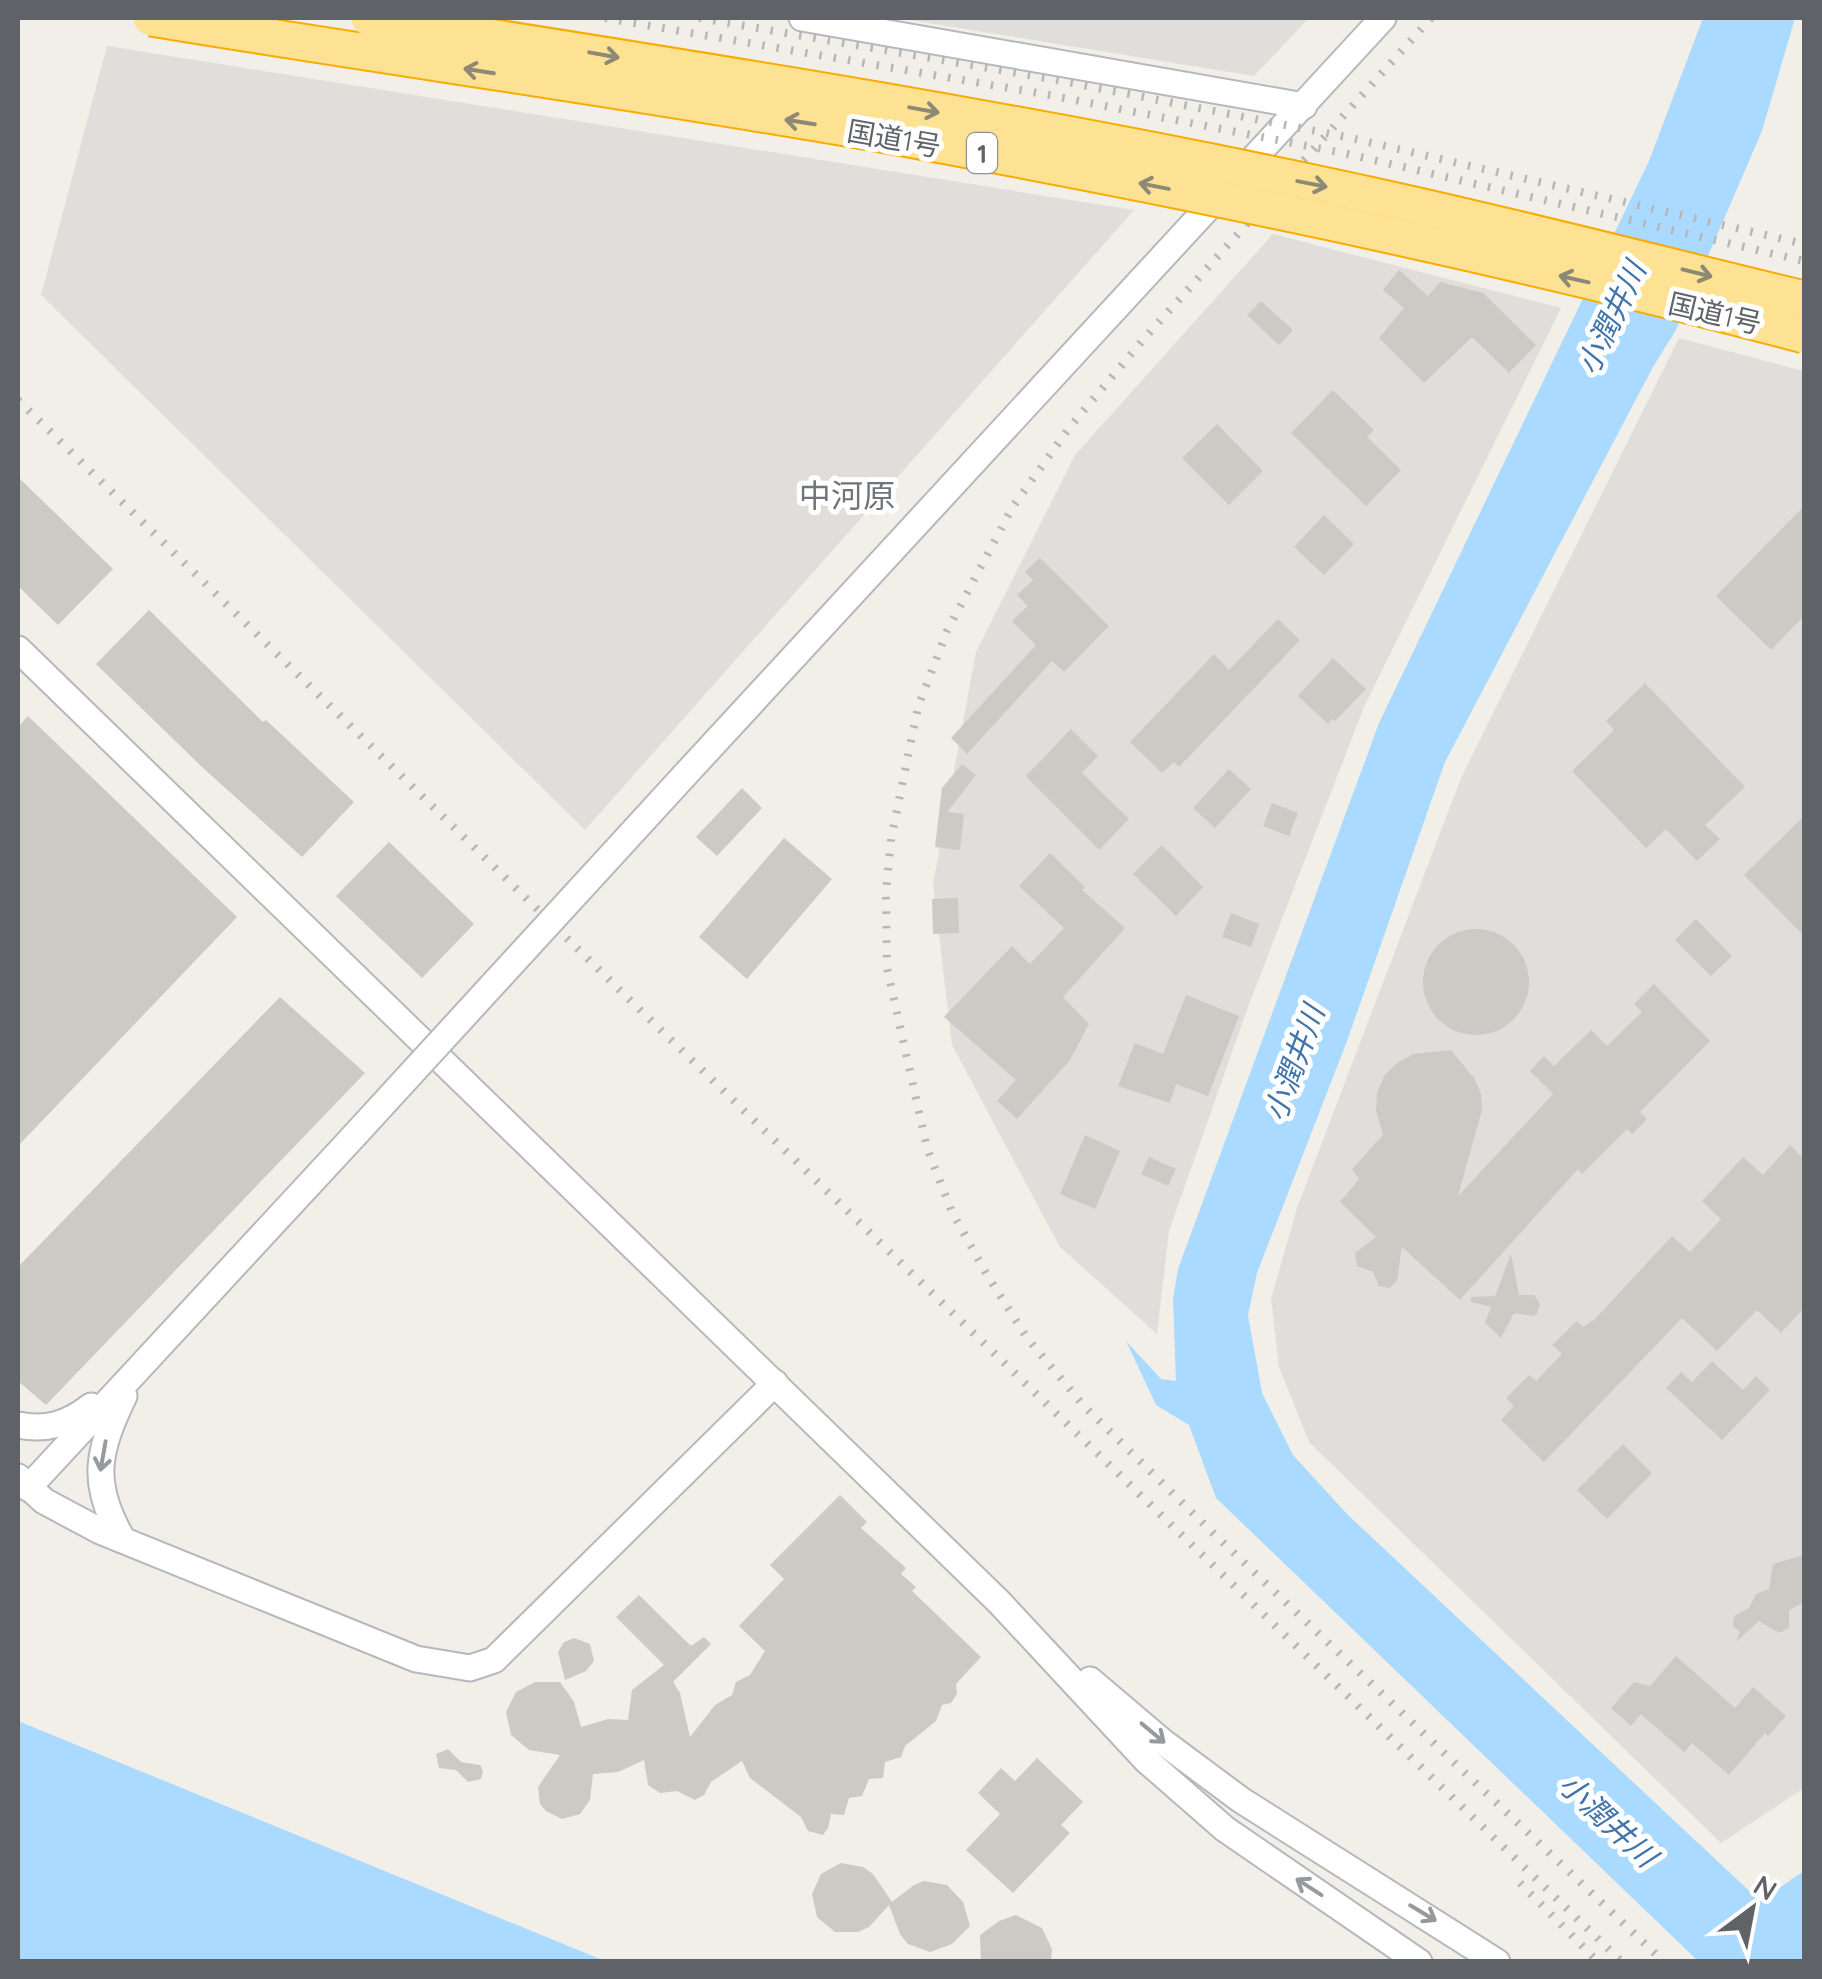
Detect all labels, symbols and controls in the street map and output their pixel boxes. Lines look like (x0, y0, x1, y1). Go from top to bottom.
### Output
one-way arrow (587, 46, 620, 65)
one-way arrow (463, 61, 495, 79)
one-way arrow (908, 101, 940, 120)
one-way arrow (784, 112, 816, 131)
street label: 国道1号 (844, 113, 944, 163)
road number: 1 (967, 133, 997, 173)
one-way arrow (1296, 175, 1328, 194)
one-way arrow (1138, 176, 1171, 195)
water label: 小潤井川 (1568, 253, 1655, 380)
one-way arrow (1680, 265, 1712, 283)
one-way arrow (1559, 269, 1591, 287)
street label: 国道1号 (1665, 285, 1765, 341)
district label: 中河原 (799, 475, 895, 515)
water label: 小潤井川 (1256, 997, 1333, 1126)
one-way arrow (93, 1439, 112, 1472)
one-way arrow (1139, 1722, 1165, 1744)
water label: 小潤井川 (1551, 1765, 1667, 1877)
north arrow (1702, 1859, 1802, 1959)
text: N (1748, 1867, 1784, 1908)
one-way arrow (1296, 1877, 1324, 1898)
one-way arrow (1408, 1903, 1437, 1923)

